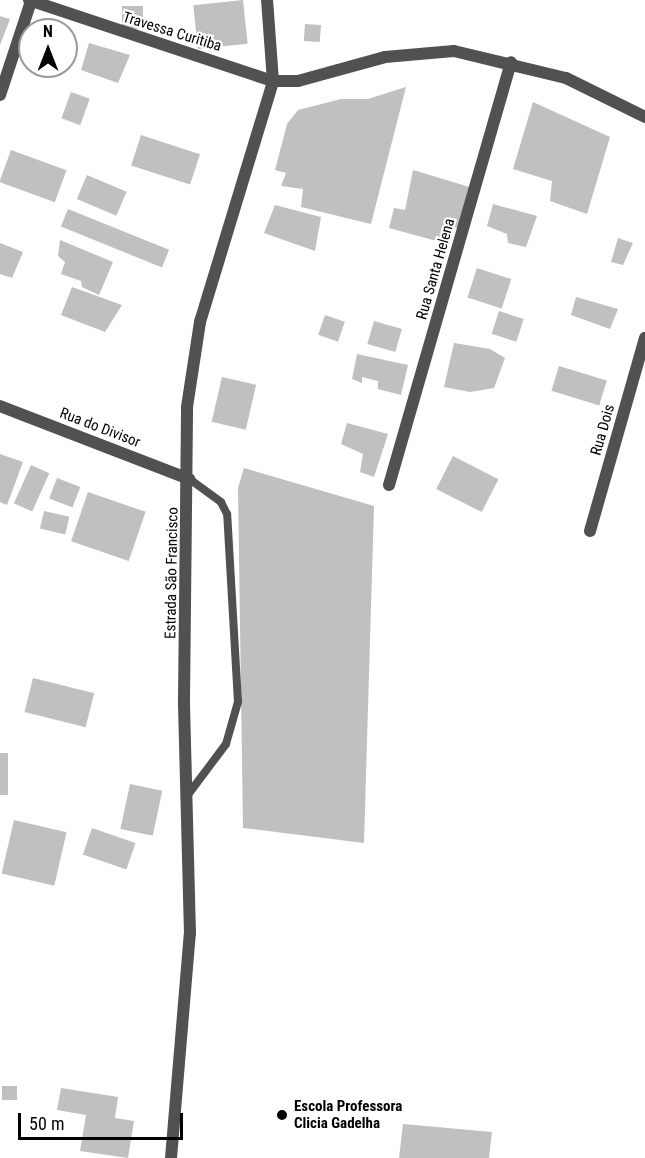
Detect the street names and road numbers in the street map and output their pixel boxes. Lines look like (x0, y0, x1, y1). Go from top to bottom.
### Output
street label: Travessa Curitiba (120, 8, 224, 56)
street label: Rua Santa Helena (413, 216, 459, 322)
street label: Rua Dois (587, 402, 619, 458)
street label: Rua do Divisor (57, 404, 143, 452)
street label: Estrada São Francisco (162, 507, 182, 639)

